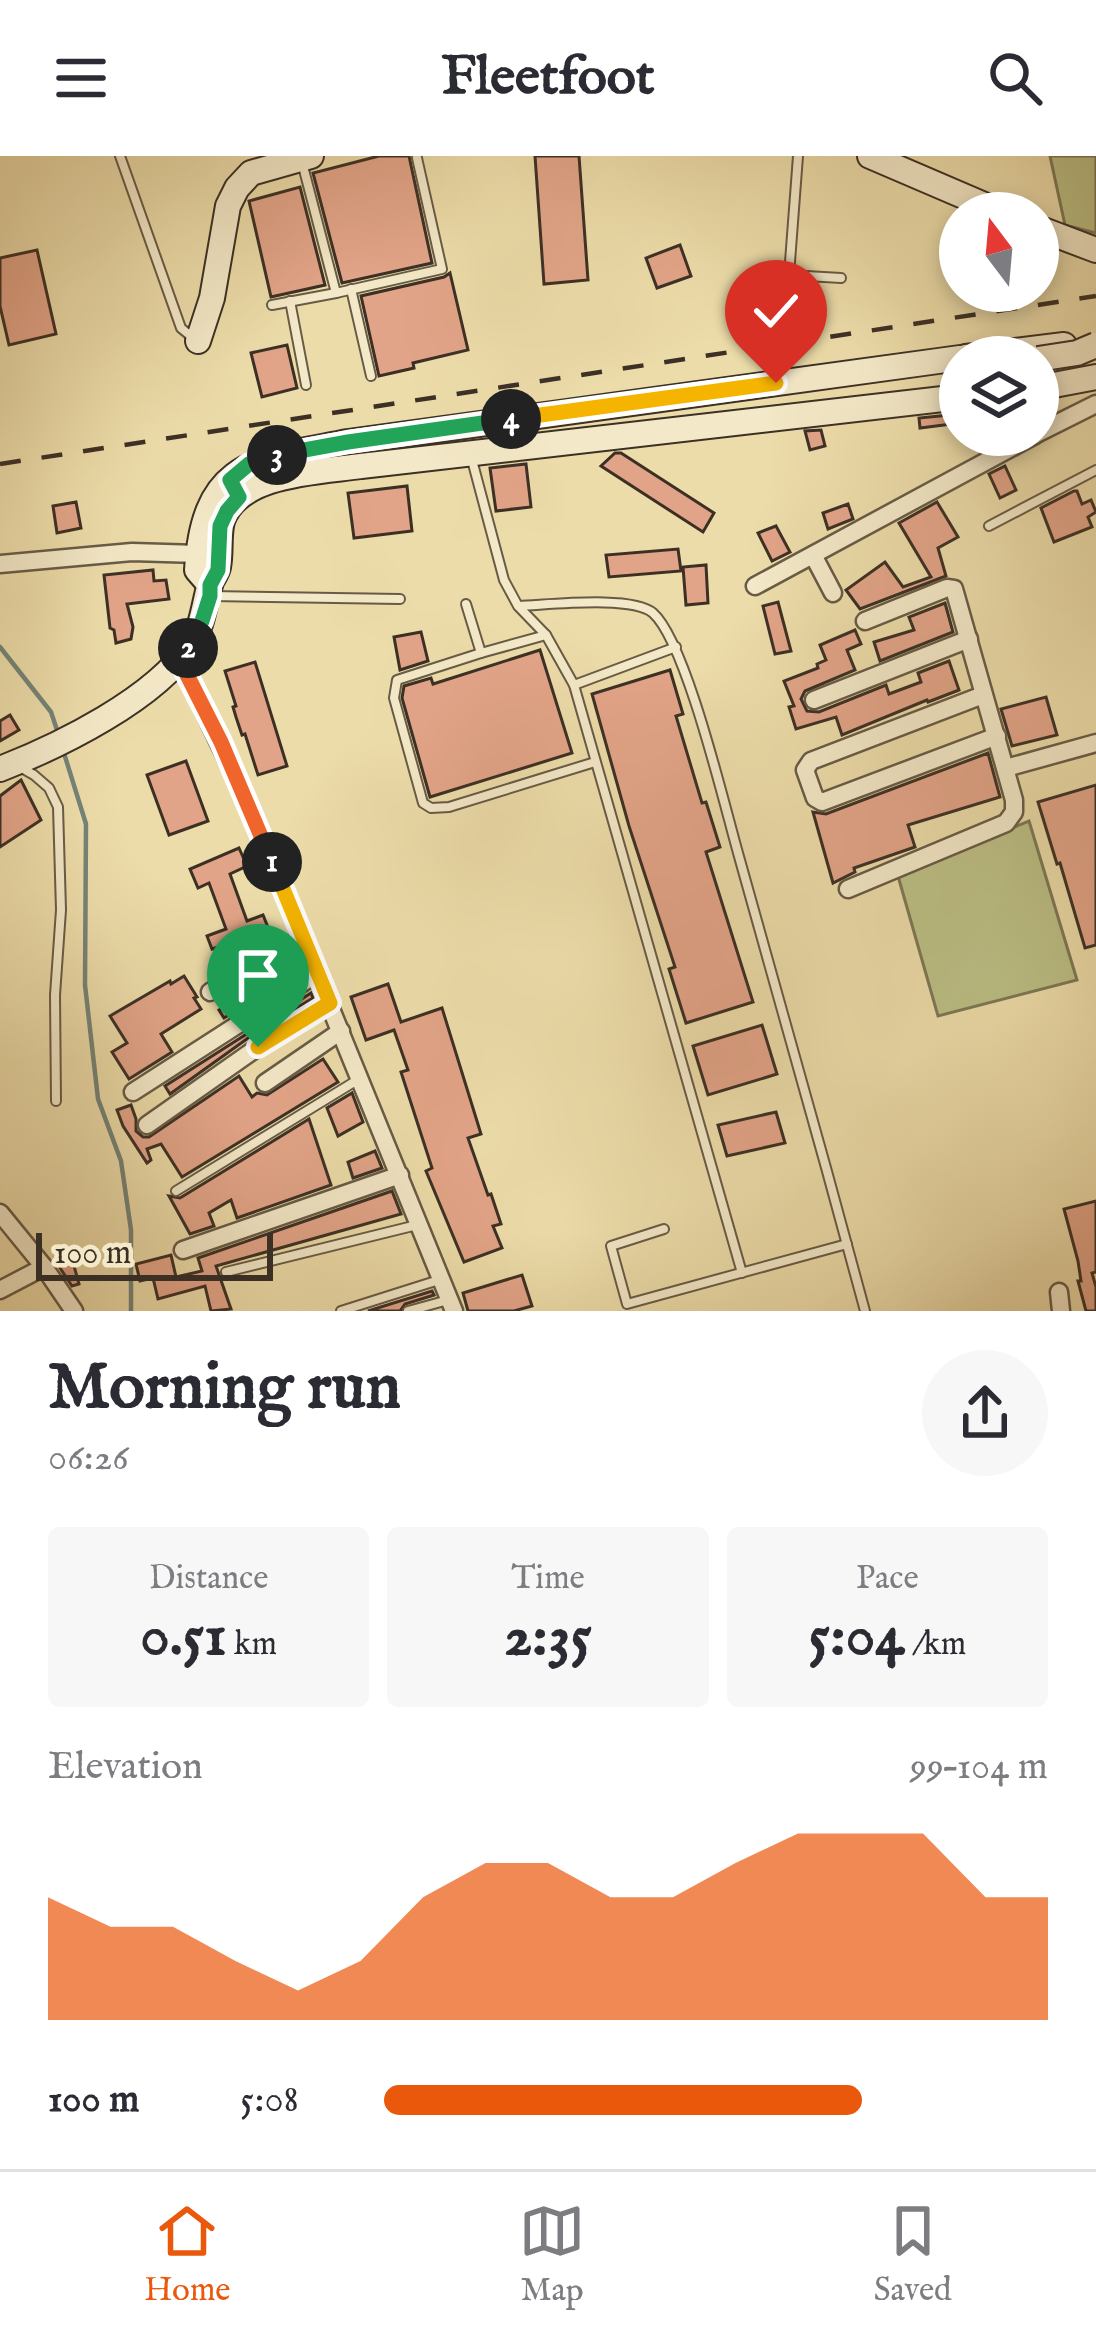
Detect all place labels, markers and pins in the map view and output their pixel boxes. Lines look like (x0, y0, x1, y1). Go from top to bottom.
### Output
pin (725, 260, 827, 383)
pin: 4 (481, 389, 541, 449)
pin: 3 (247, 425, 307, 485)
pin: 2 (158, 618, 218, 678)
pin: 1 (242, 832, 302, 892)
pin (207, 924, 309, 1047)

